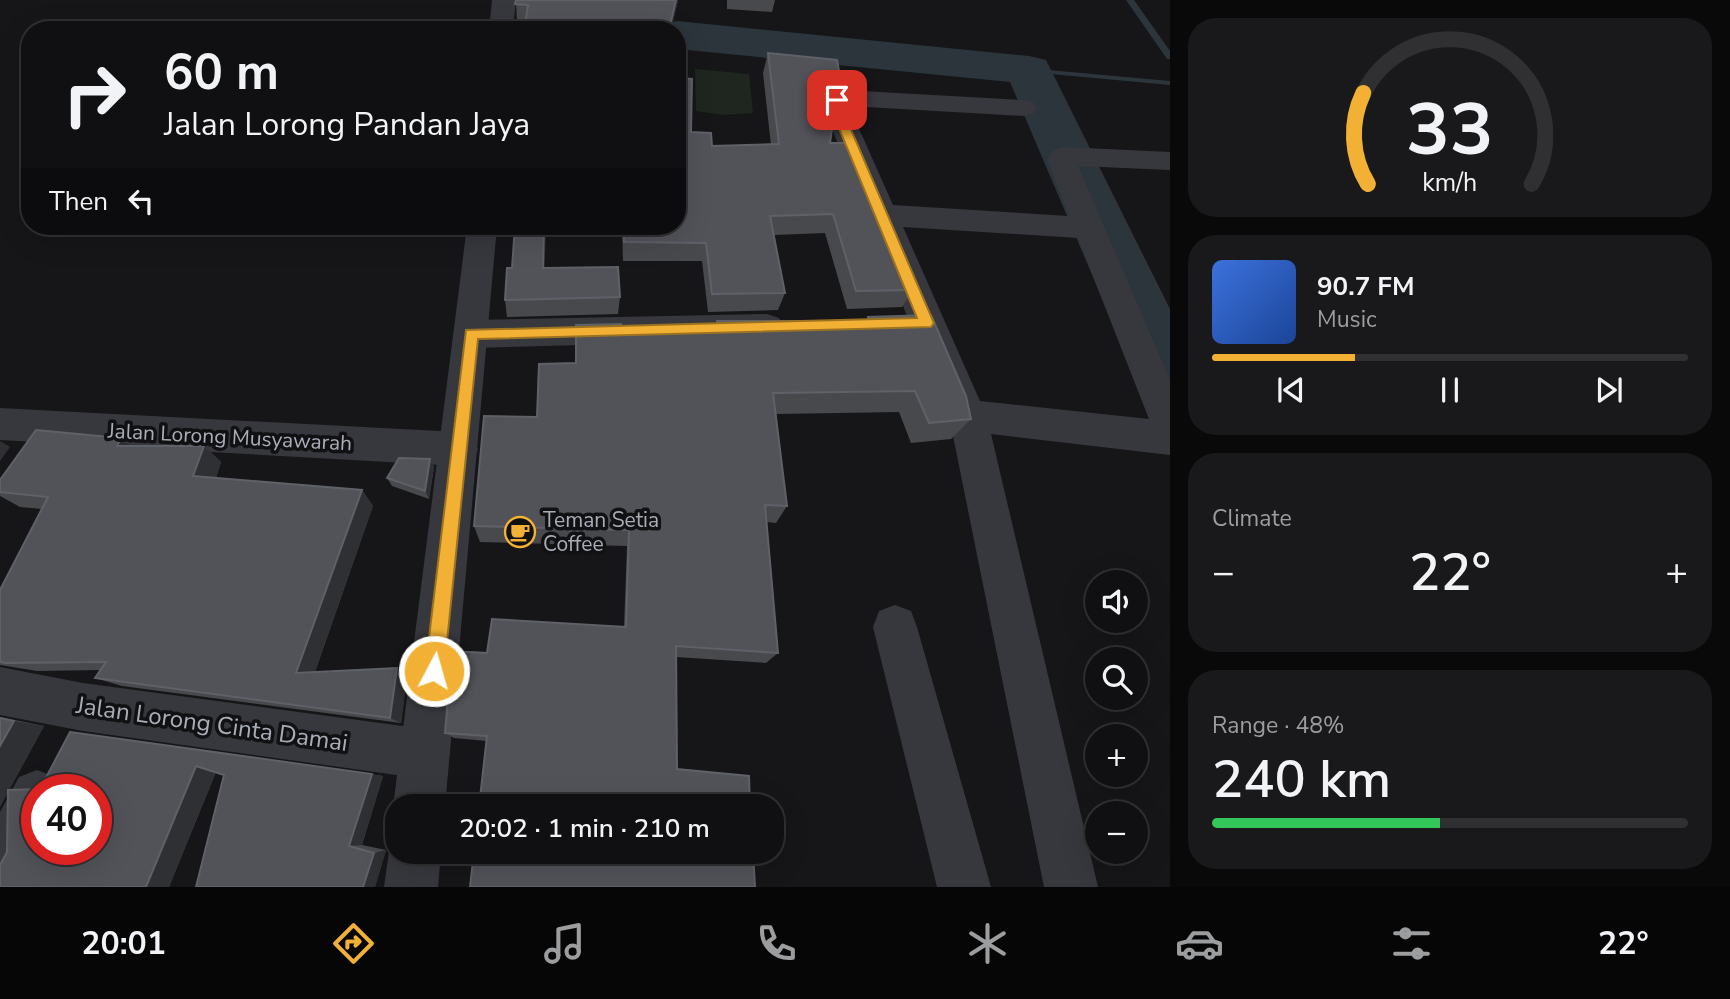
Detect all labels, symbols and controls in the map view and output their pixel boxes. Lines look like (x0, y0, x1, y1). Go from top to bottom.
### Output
text: 60 m (164, 39, 279, 106)
icon: right (49, 49, 140, 140)
pin (807, 70, 867, 130)
text: 33 (1406, 80, 1494, 180)
icon: arrive (818, 81, 856, 119)
text: Jalan Lorong Pandan Jaya (164, 103, 530, 146)
text: km/h (1422, 165, 1478, 199)
icon: left (122, 182, 160, 220)
text: Then (49, 184, 108, 219)
text: 90.7 FM (1317, 269, 1414, 304)
text: Music (1317, 304, 1377, 335)
icon: previous (1272, 371, 1310, 409)
icon: pause (1431, 371, 1469, 409)
icon: next (1590, 371, 1628, 409)
street label: Jalan Lorong Musyawarah (106, 417, 353, 457)
text: Climate (1212, 503, 1292, 534)
place label: Teman Setia Coffee (543, 506, 659, 558)
cafe icon: Teman Setia Coffee (503, 515, 537, 549)
text: 22° (1409, 537, 1491, 608)
text: − (1212, 547, 1235, 598)
text: + (1665, 547, 1688, 598)
map controls (1085, 570, 1148, 864)
button: sound (1085, 570, 1148, 633)
position arrow (397, 634, 471, 708)
button: search (1085, 647, 1148, 710)
street label: Jalan Lorong Cinta Damai (73, 689, 350, 759)
text: Range · 48% (1212, 710, 1344, 741)
button: + (1085, 724, 1148, 787)
text: 240 km (1212, 744, 1391, 815)
speed limit sign: 40 (21, 774, 112, 865)
button: − (1085, 801, 1148, 864)
text: 20:02 · 1 min · 210 m (459, 811, 710, 846)
icon: directions (329, 919, 378, 968)
icon: music (540, 919, 589, 968)
icon: phone (752, 919, 801, 968)
icon: climate (963, 919, 1012, 968)
icon: car (1175, 919, 1224, 968)
icon: filters (1387, 919, 1436, 968)
text: 20:01 (81, 922, 166, 965)
text: 22° (1598, 922, 1649, 965)

